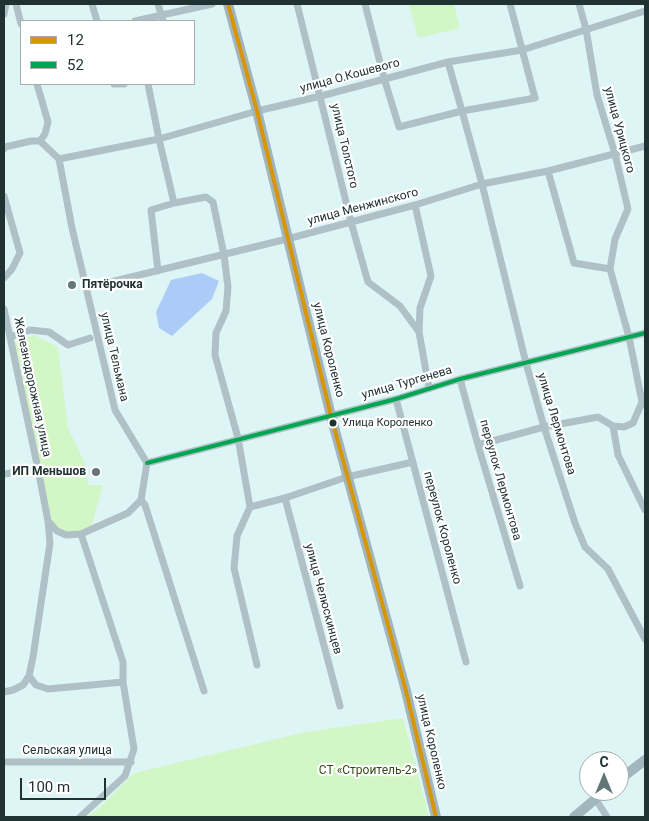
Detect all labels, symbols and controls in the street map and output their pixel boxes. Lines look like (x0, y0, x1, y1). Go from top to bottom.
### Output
legend (20, 20, 195, 85)
text: 12 (67, 31, 84, 49)
text: 52 (67, 56, 84, 74)
street label: улица О.Кошевого (299, 56, 401, 96)
street label: улица Урицкого (601, 85, 637, 175)
street label: улица Толстого (327, 102, 361, 190)
street label: улица Менжинского (306, 185, 420, 229)
place label: Пятёрочка (82, 278, 143, 292)
marker: Пятёрочка (66, 279, 78, 291)
street label: улица Короленко (309, 301, 347, 399)
street label: улица Тельмана (97, 311, 131, 403)
street label: Железнодорожная улица (10, 316, 54, 458)
street label: улица Тургенева (360, 363, 454, 403)
street label: улица Лермонтова (534, 371, 578, 477)
place label: Улица Короленко (342, 416, 433, 430)
marker: Улица Короленко (328, 418, 338, 428)
street label: переулок Лермонтова (476, 418, 524, 542)
place label: ИП Меньшов (12, 465, 86, 479)
marker: ИП Меньшов (90, 466, 102, 478)
street label: переулок Короленко (420, 470, 464, 586)
street label: улица Челюскинцев (301, 542, 345, 656)
street label: улица Короленко (413, 693, 449, 791)
street label: Сельская улица (22, 744, 112, 758)
north arrow (579, 751, 629, 801)
text: С (599, 754, 609, 770)
park label: СТ «Строитель-2» (319, 764, 417, 778)
scale bar (22, 768, 109, 800)
text: 100 m (28, 778, 70, 796)

